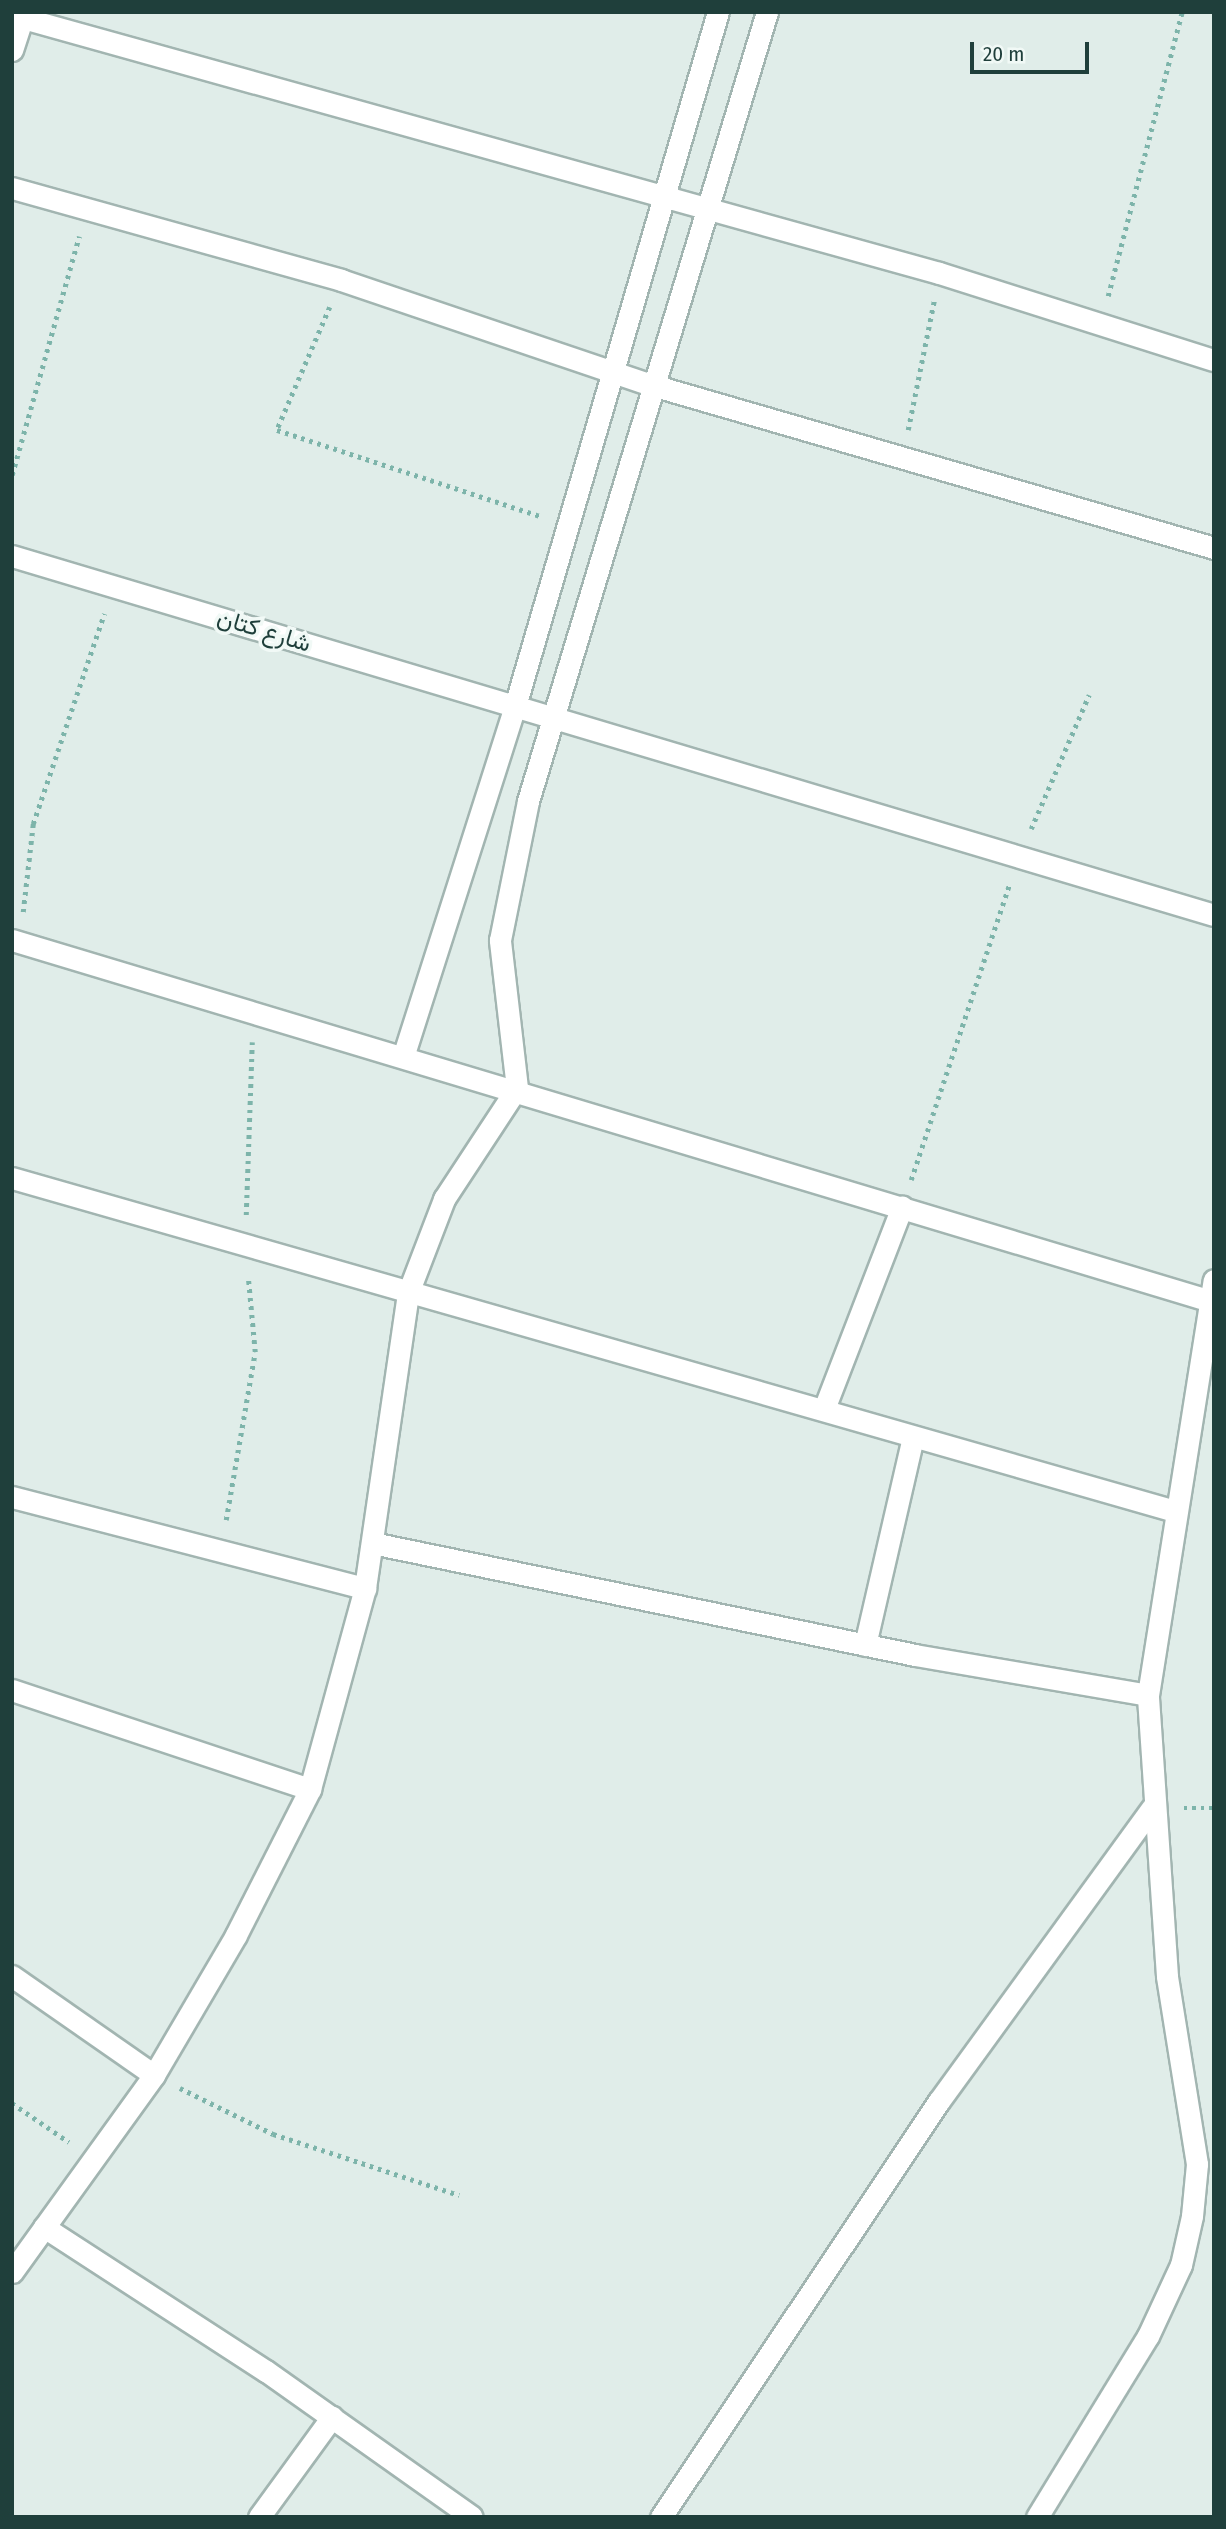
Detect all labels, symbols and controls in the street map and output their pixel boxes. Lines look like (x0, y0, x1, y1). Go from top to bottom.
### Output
scale bar (974, 28, 1093, 72)
text: 20 m (983, 41, 1024, 67)
street label: شارع كتان (214, 603, 314, 659)

